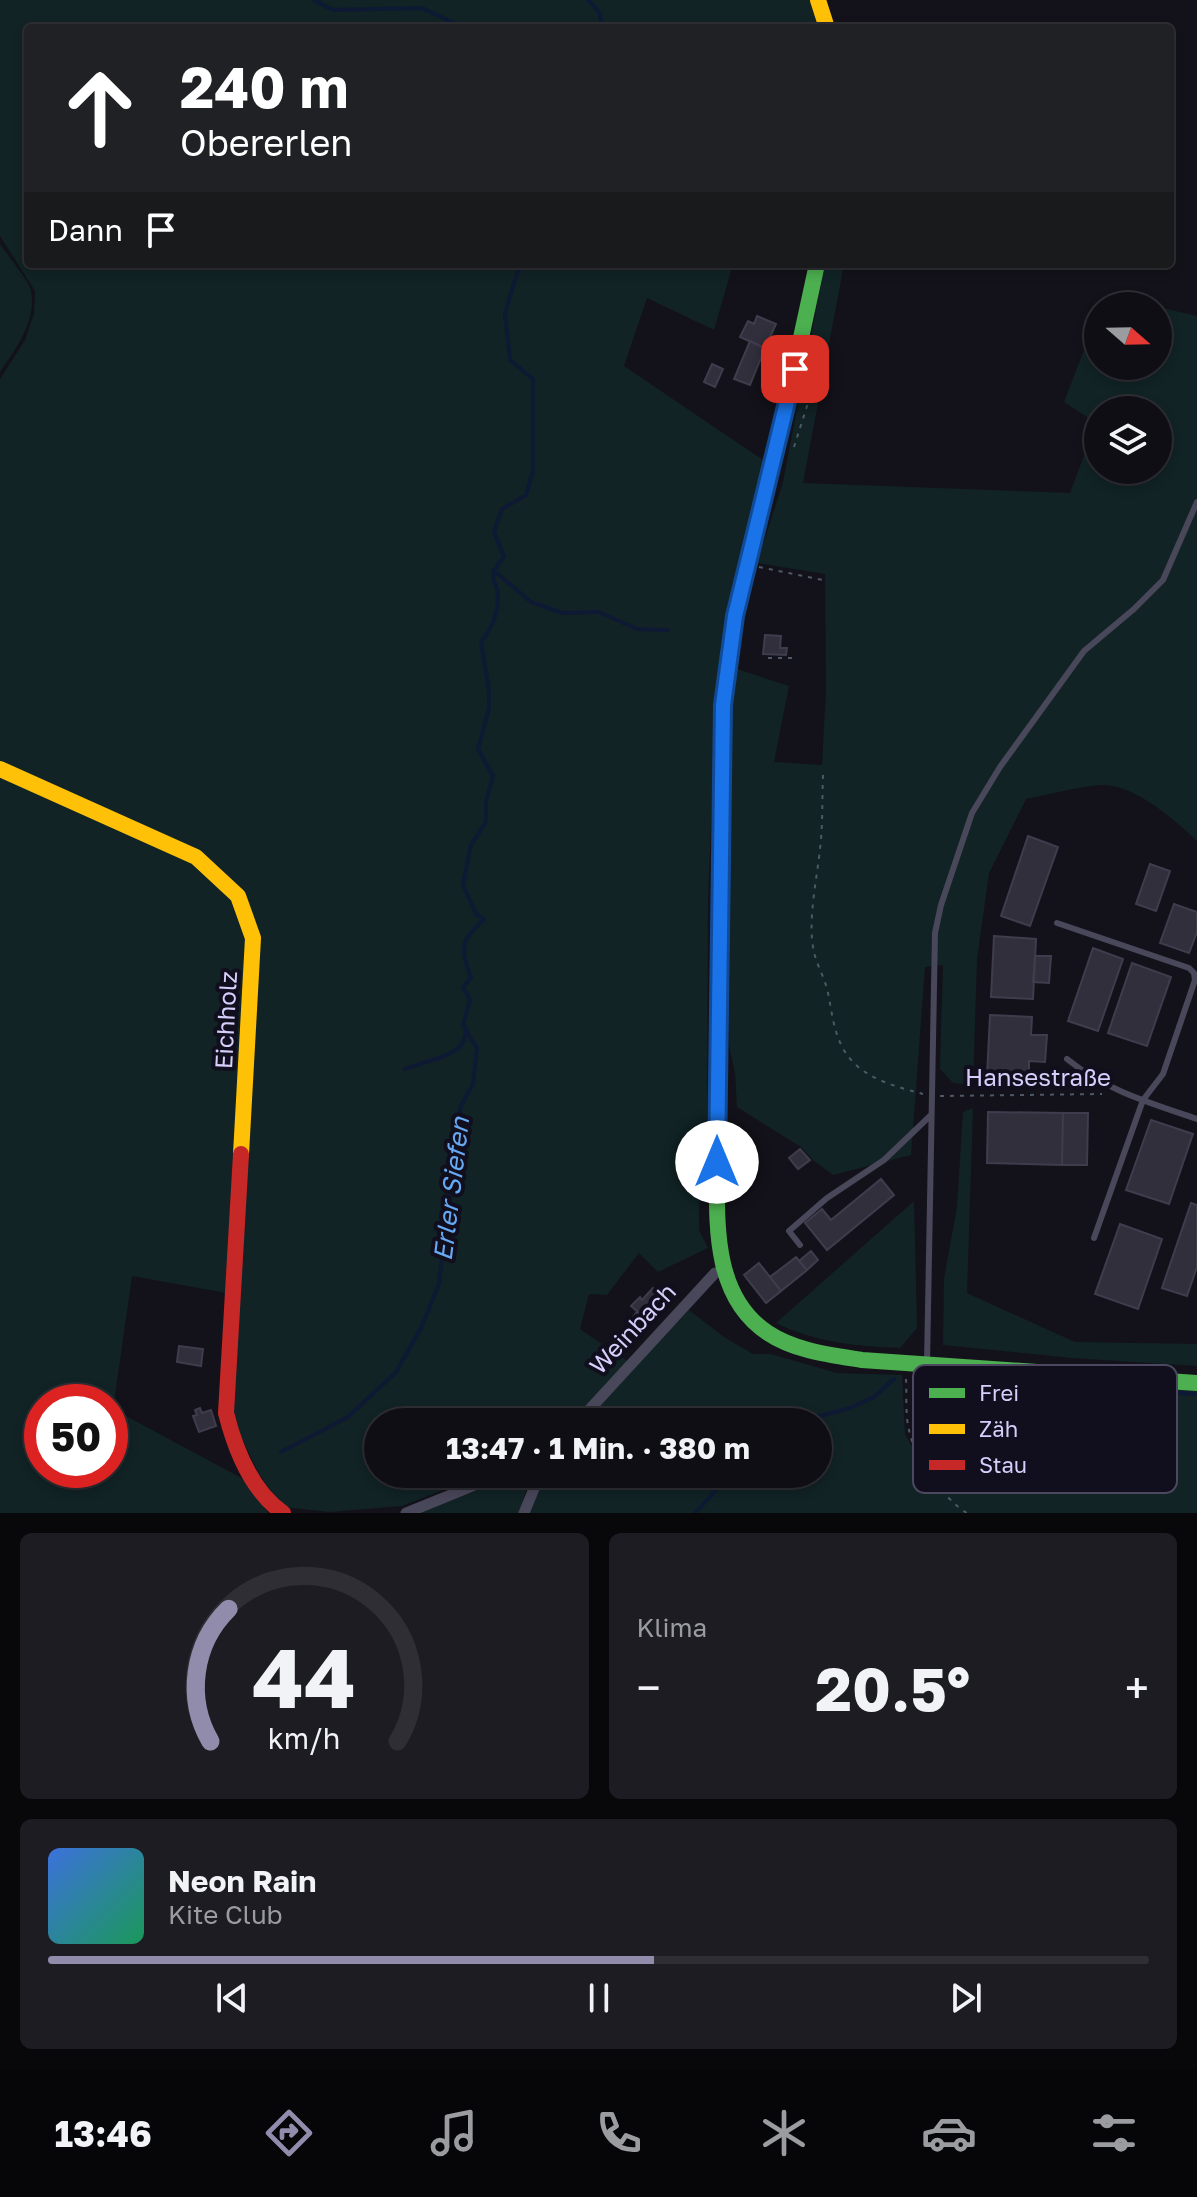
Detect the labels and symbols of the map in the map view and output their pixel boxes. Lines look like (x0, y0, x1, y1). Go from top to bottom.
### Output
north arrow (1084, 292, 1172, 380)
pin (761, 335, 829, 403)
street label: Eichholz (208, 970, 242, 1070)
street label: Hansestraße (965, 1062, 1111, 1091)
water label: Erler Siefen (427, 1114, 475, 1263)
position arrow (675, 1120, 759, 1204)
street label: Weinbach (583, 1277, 681, 1379)
legend (913, 1365, 1177, 1493)
text: Frei (979, 1379, 1019, 1406)
speed limit sign: 50 (24, 1384, 128, 1488)
text: Zäh (979, 1415, 1018, 1442)
text: Stau (979, 1451, 1027, 1478)

